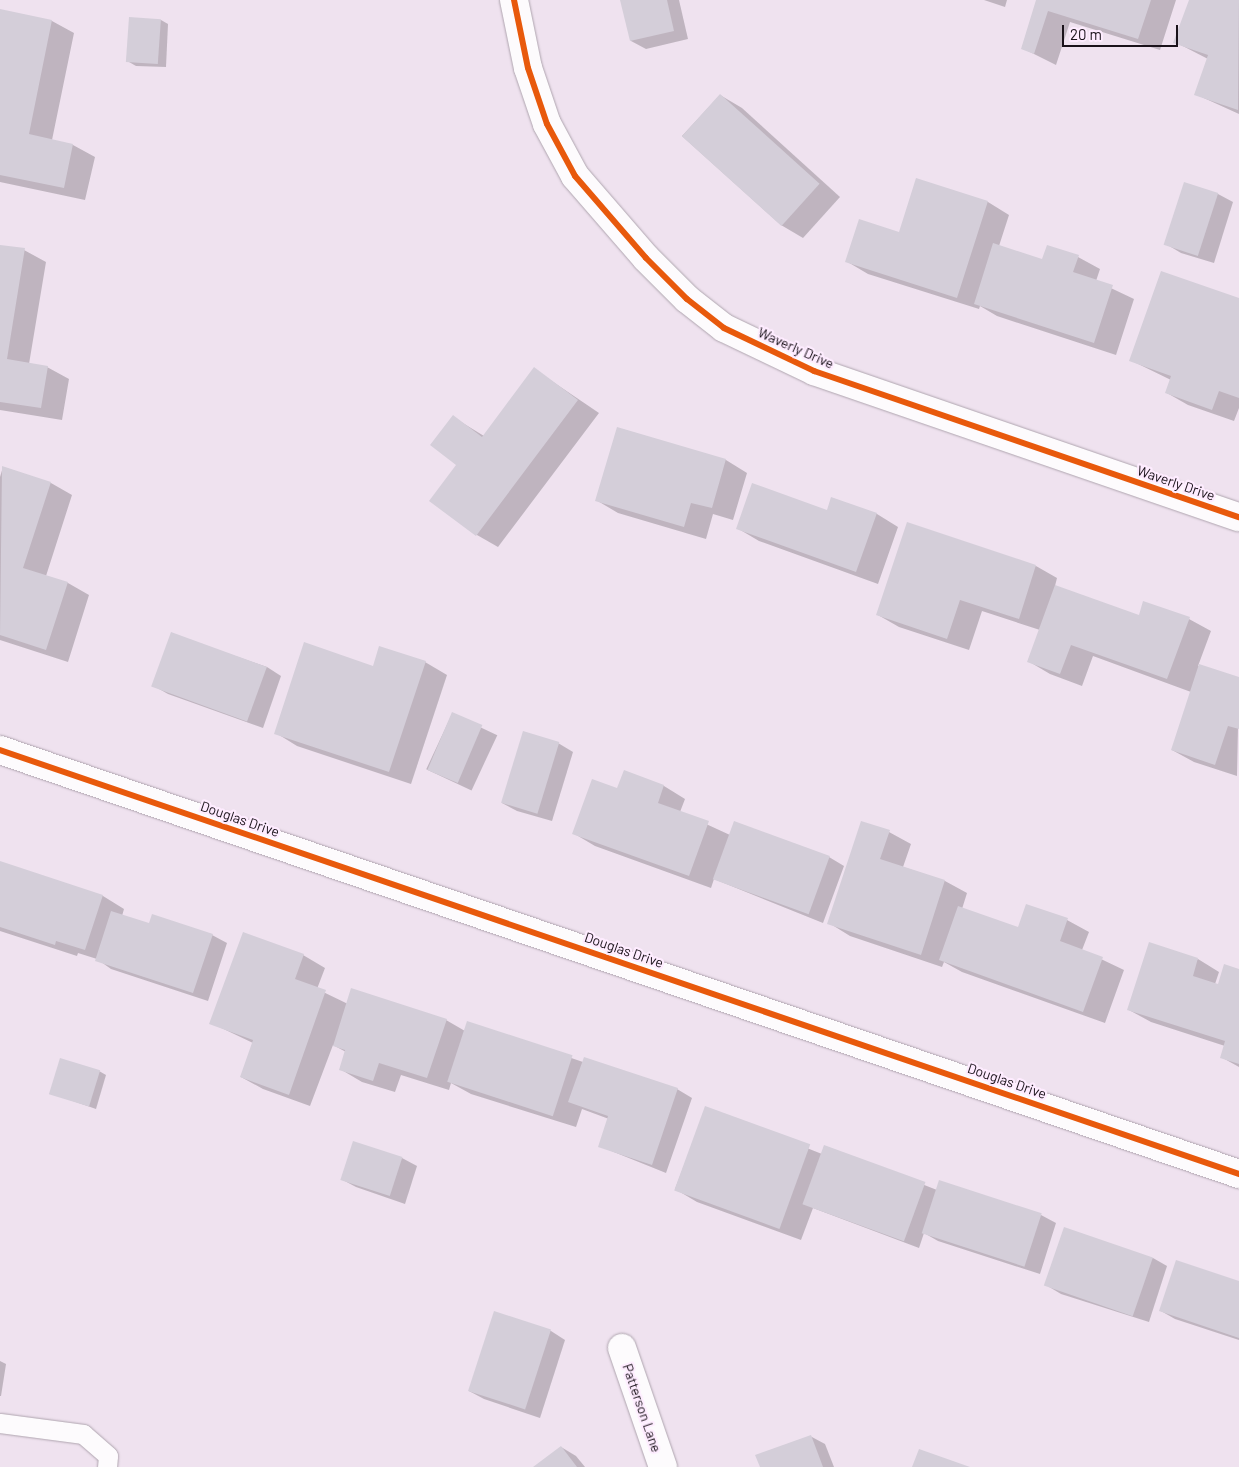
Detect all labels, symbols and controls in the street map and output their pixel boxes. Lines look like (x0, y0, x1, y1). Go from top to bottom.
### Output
scale bar (1064, 15, 1180, 47)
text: 20 m (1070, 25, 1102, 43)
street label: Waverly Drive (755, 324, 837, 372)
street label: Waverly Drive (1135, 462, 1217, 504)
street label: Douglas Drive (198, 798, 282, 840)
street label: Douglas Drive (582, 929, 666, 971)
street label: Douglas Drive (965, 1060, 1049, 1102)
street label: Patterson Lane (619, 1362, 665, 1454)

